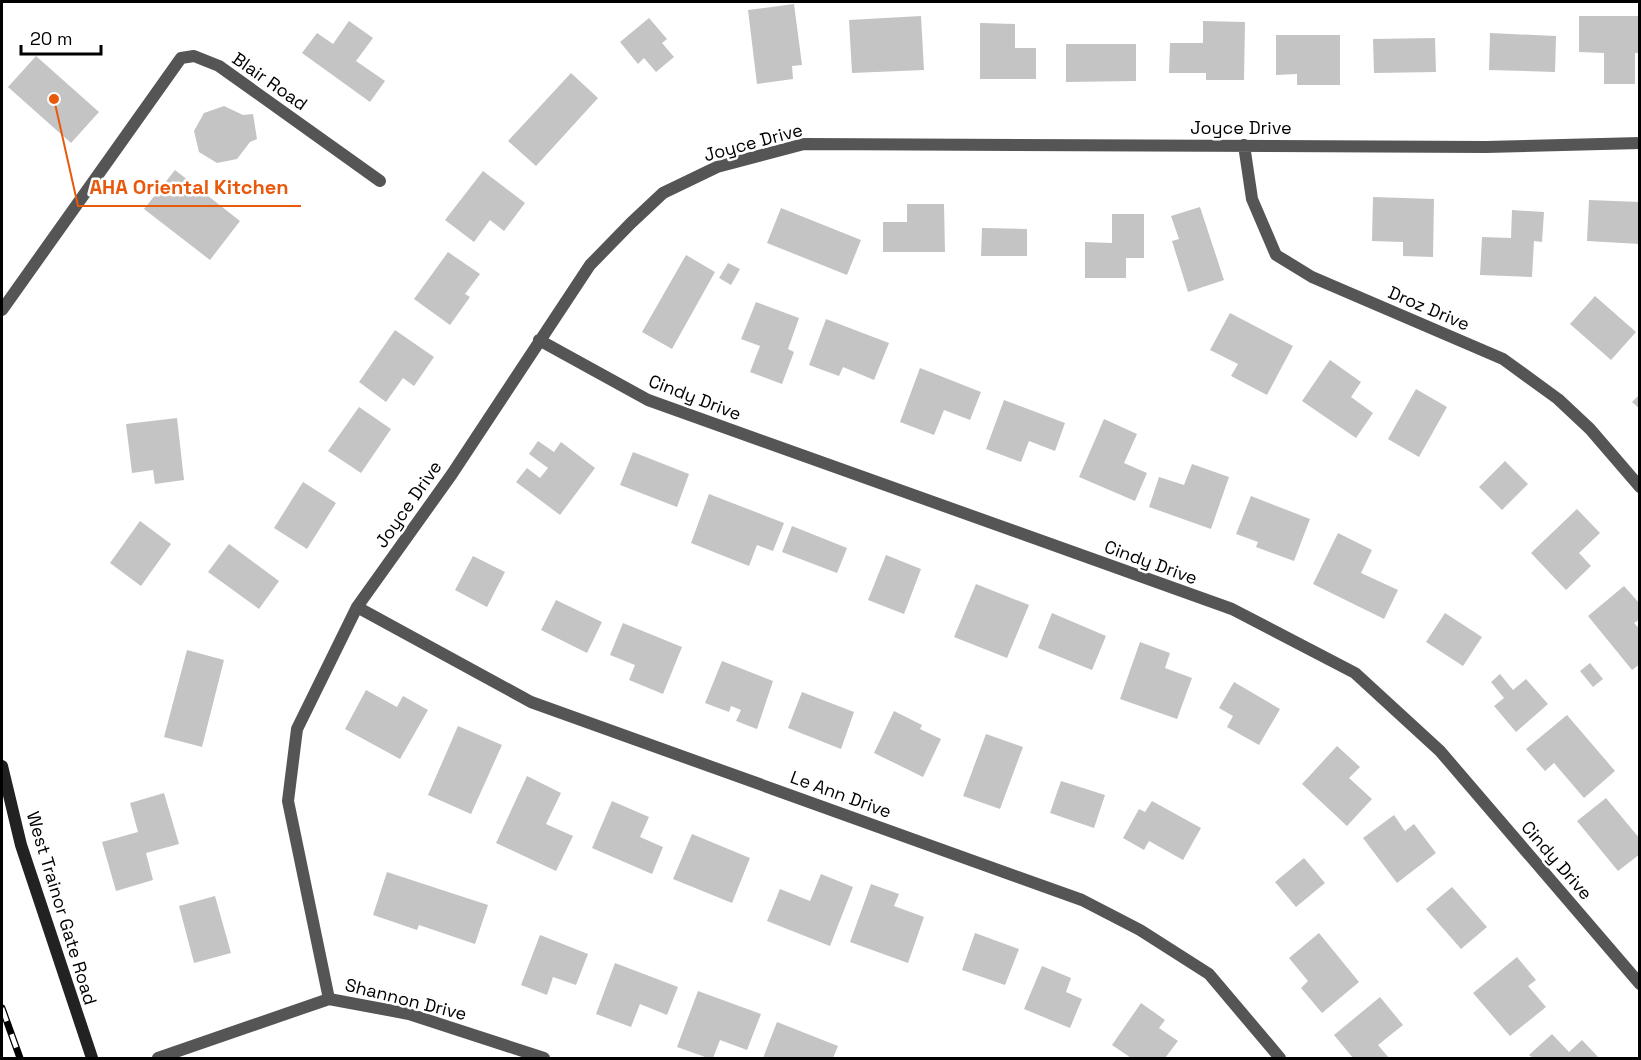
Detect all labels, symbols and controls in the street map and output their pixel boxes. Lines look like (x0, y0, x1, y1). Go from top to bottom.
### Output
scale bar (21, 18, 100, 56)
text: 20 m (30, 27, 73, 50)
street label: Blair Road (228, 47, 312, 115)
street label: Joyce Drive (1190, 116, 1292, 139)
street label: Joyce Drive (701, 118, 805, 166)
callout: AHA Oriental Kitchen (78, 168, 301, 206)
text: AHA Oriental Kitchen (89, 174, 289, 200)
street label: Droz Drive (1385, 281, 1473, 335)
street label: Cindy Drive (645, 369, 745, 425)
street label: Joyce Drive (369, 456, 447, 552)
street label: Cindy Drive (1101, 535, 1201, 589)
street label: Le Ann Drive (787, 765, 895, 823)
street label: West Trainor Gate Road (22, 809, 102, 1007)
street label: Cindy Drive (1516, 816, 1598, 904)
street label: Shannon Drive (343, 973, 469, 1025)

